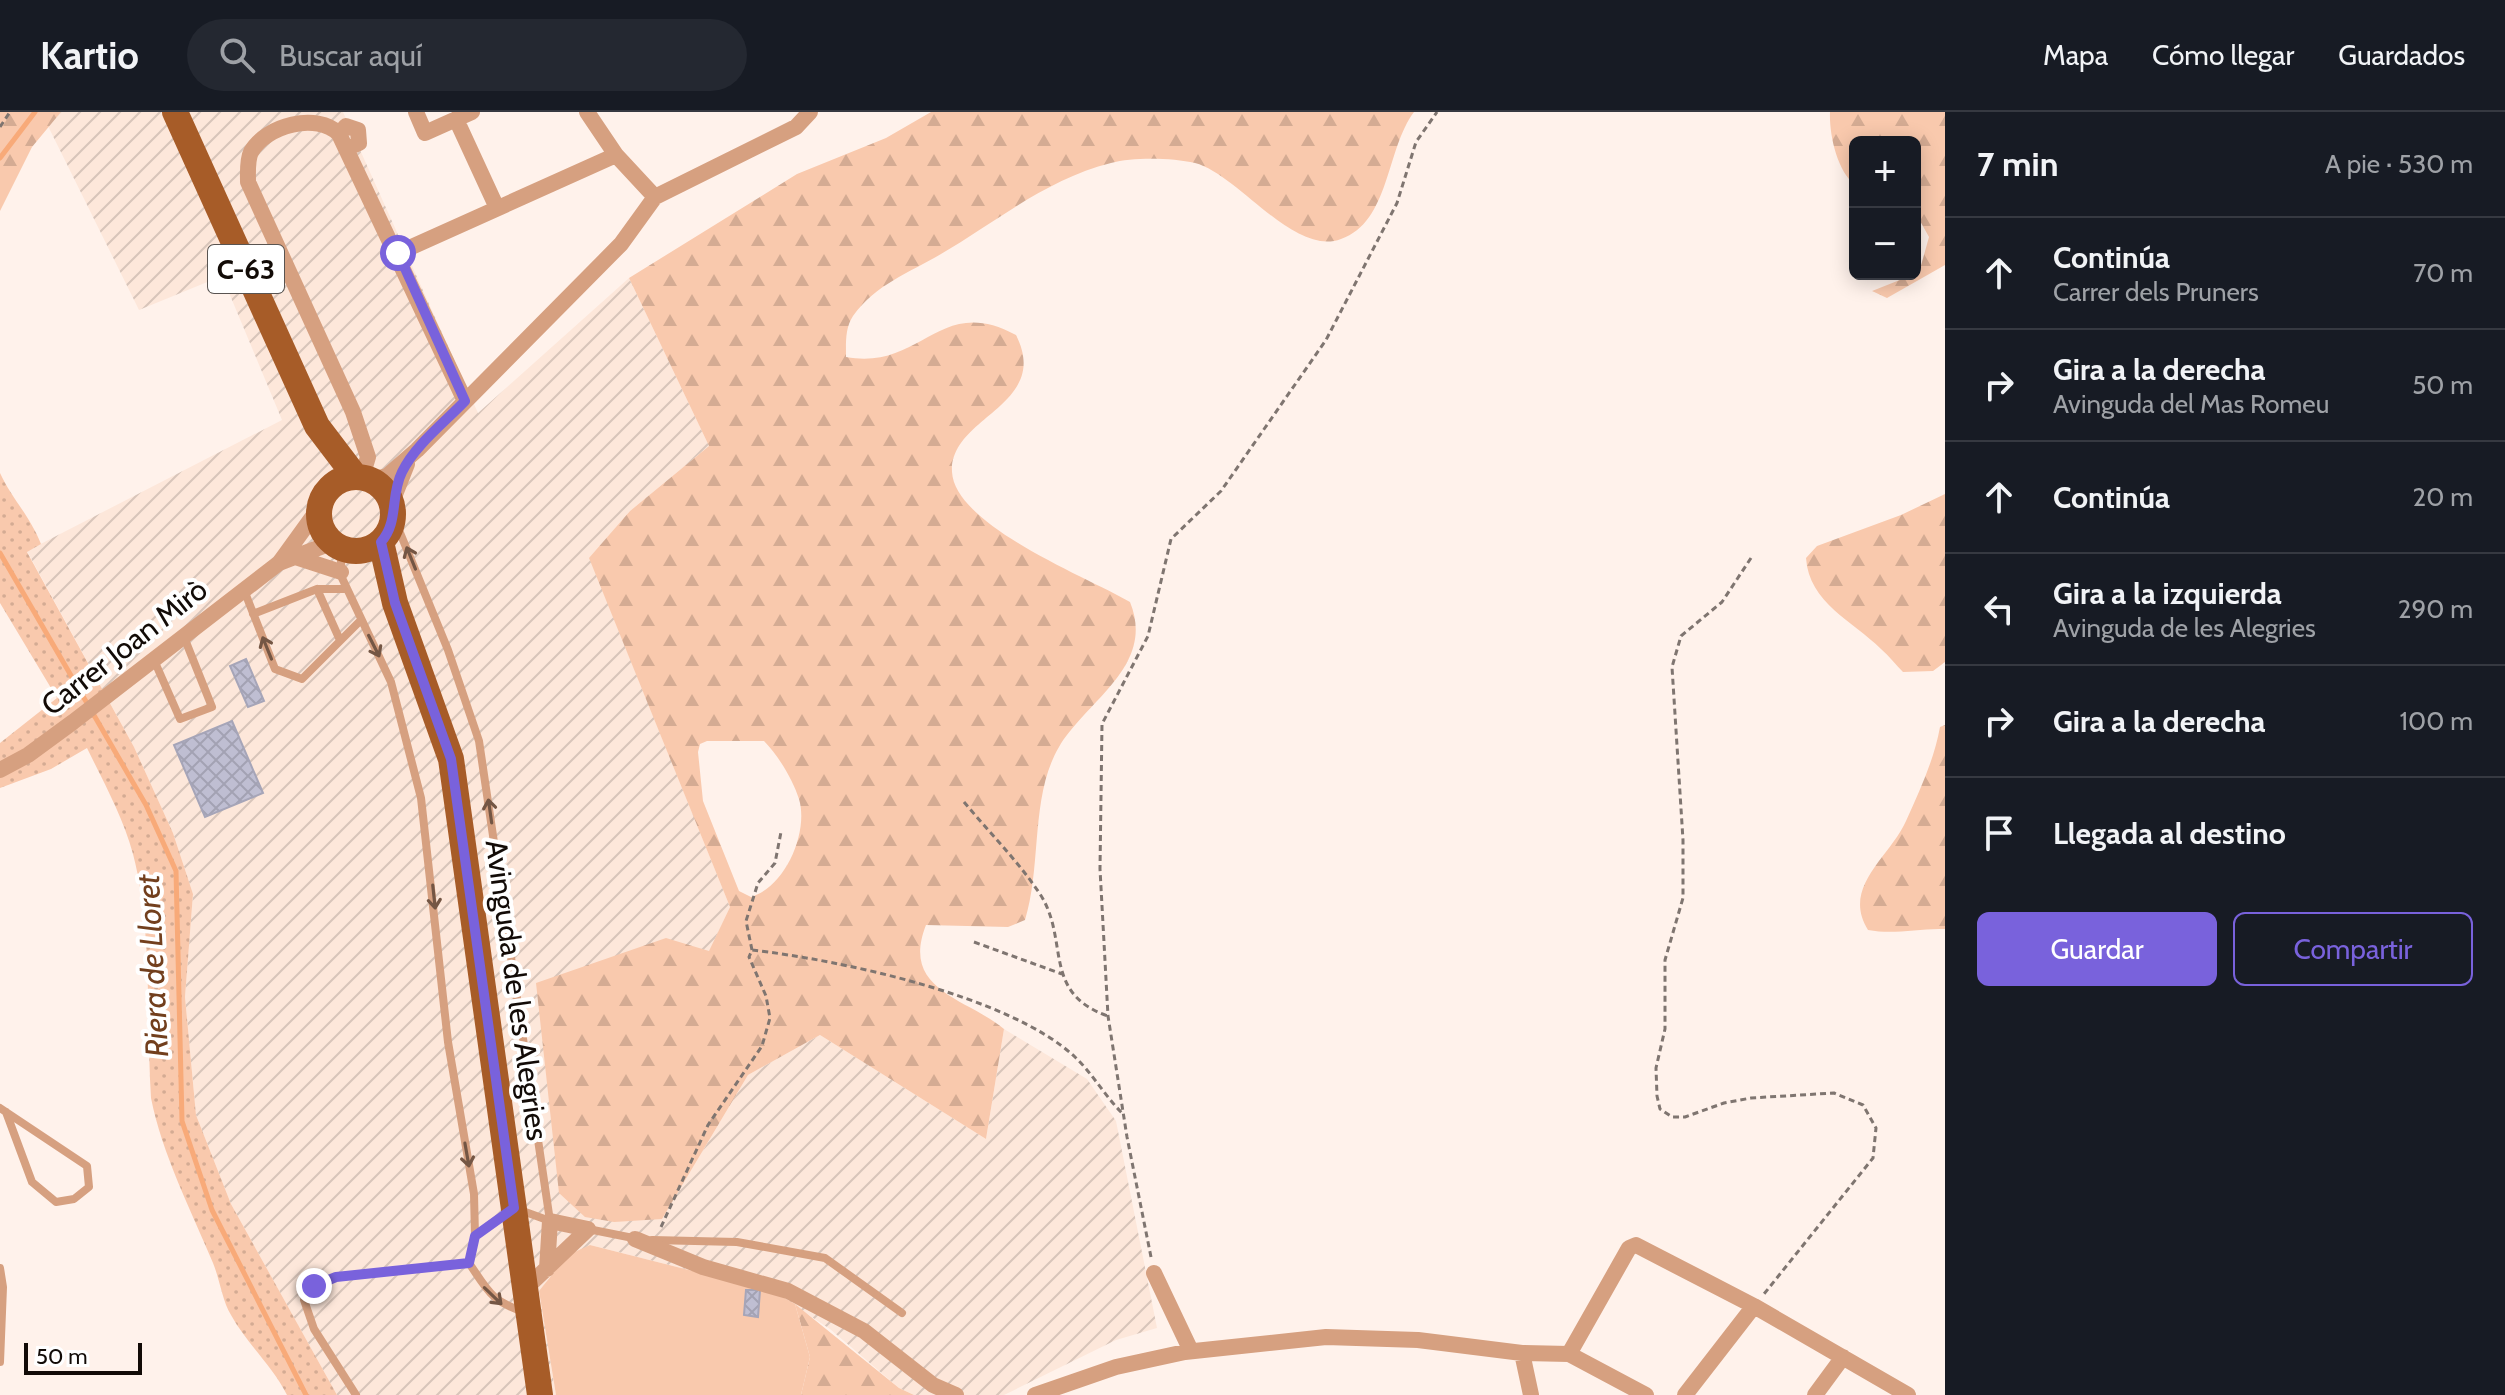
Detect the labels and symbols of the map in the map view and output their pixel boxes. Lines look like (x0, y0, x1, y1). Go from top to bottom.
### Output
route start (380, 235, 416, 271)
road number: C-63 (208, 245, 284, 293)
one-way arrow (402, 546, 417, 571)
street label: Carrer Joan Mirò (34, 571, 214, 723)
one-way arrow (366, 633, 382, 657)
one-way arrow (259, 636, 273, 661)
one-way arrow (482, 799, 497, 824)
street label: Avinguda de les Alegries (478, 837, 556, 1143)
water label: Riera de Lloret (128, 872, 176, 1058)
one-way arrow (426, 883, 441, 910)
one-way arrow (460, 1142, 475, 1167)
route end (296, 1268, 332, 1304)
one-way arrow (483, 1285, 503, 1305)
scale bar (24, 1339, 142, 1375)

